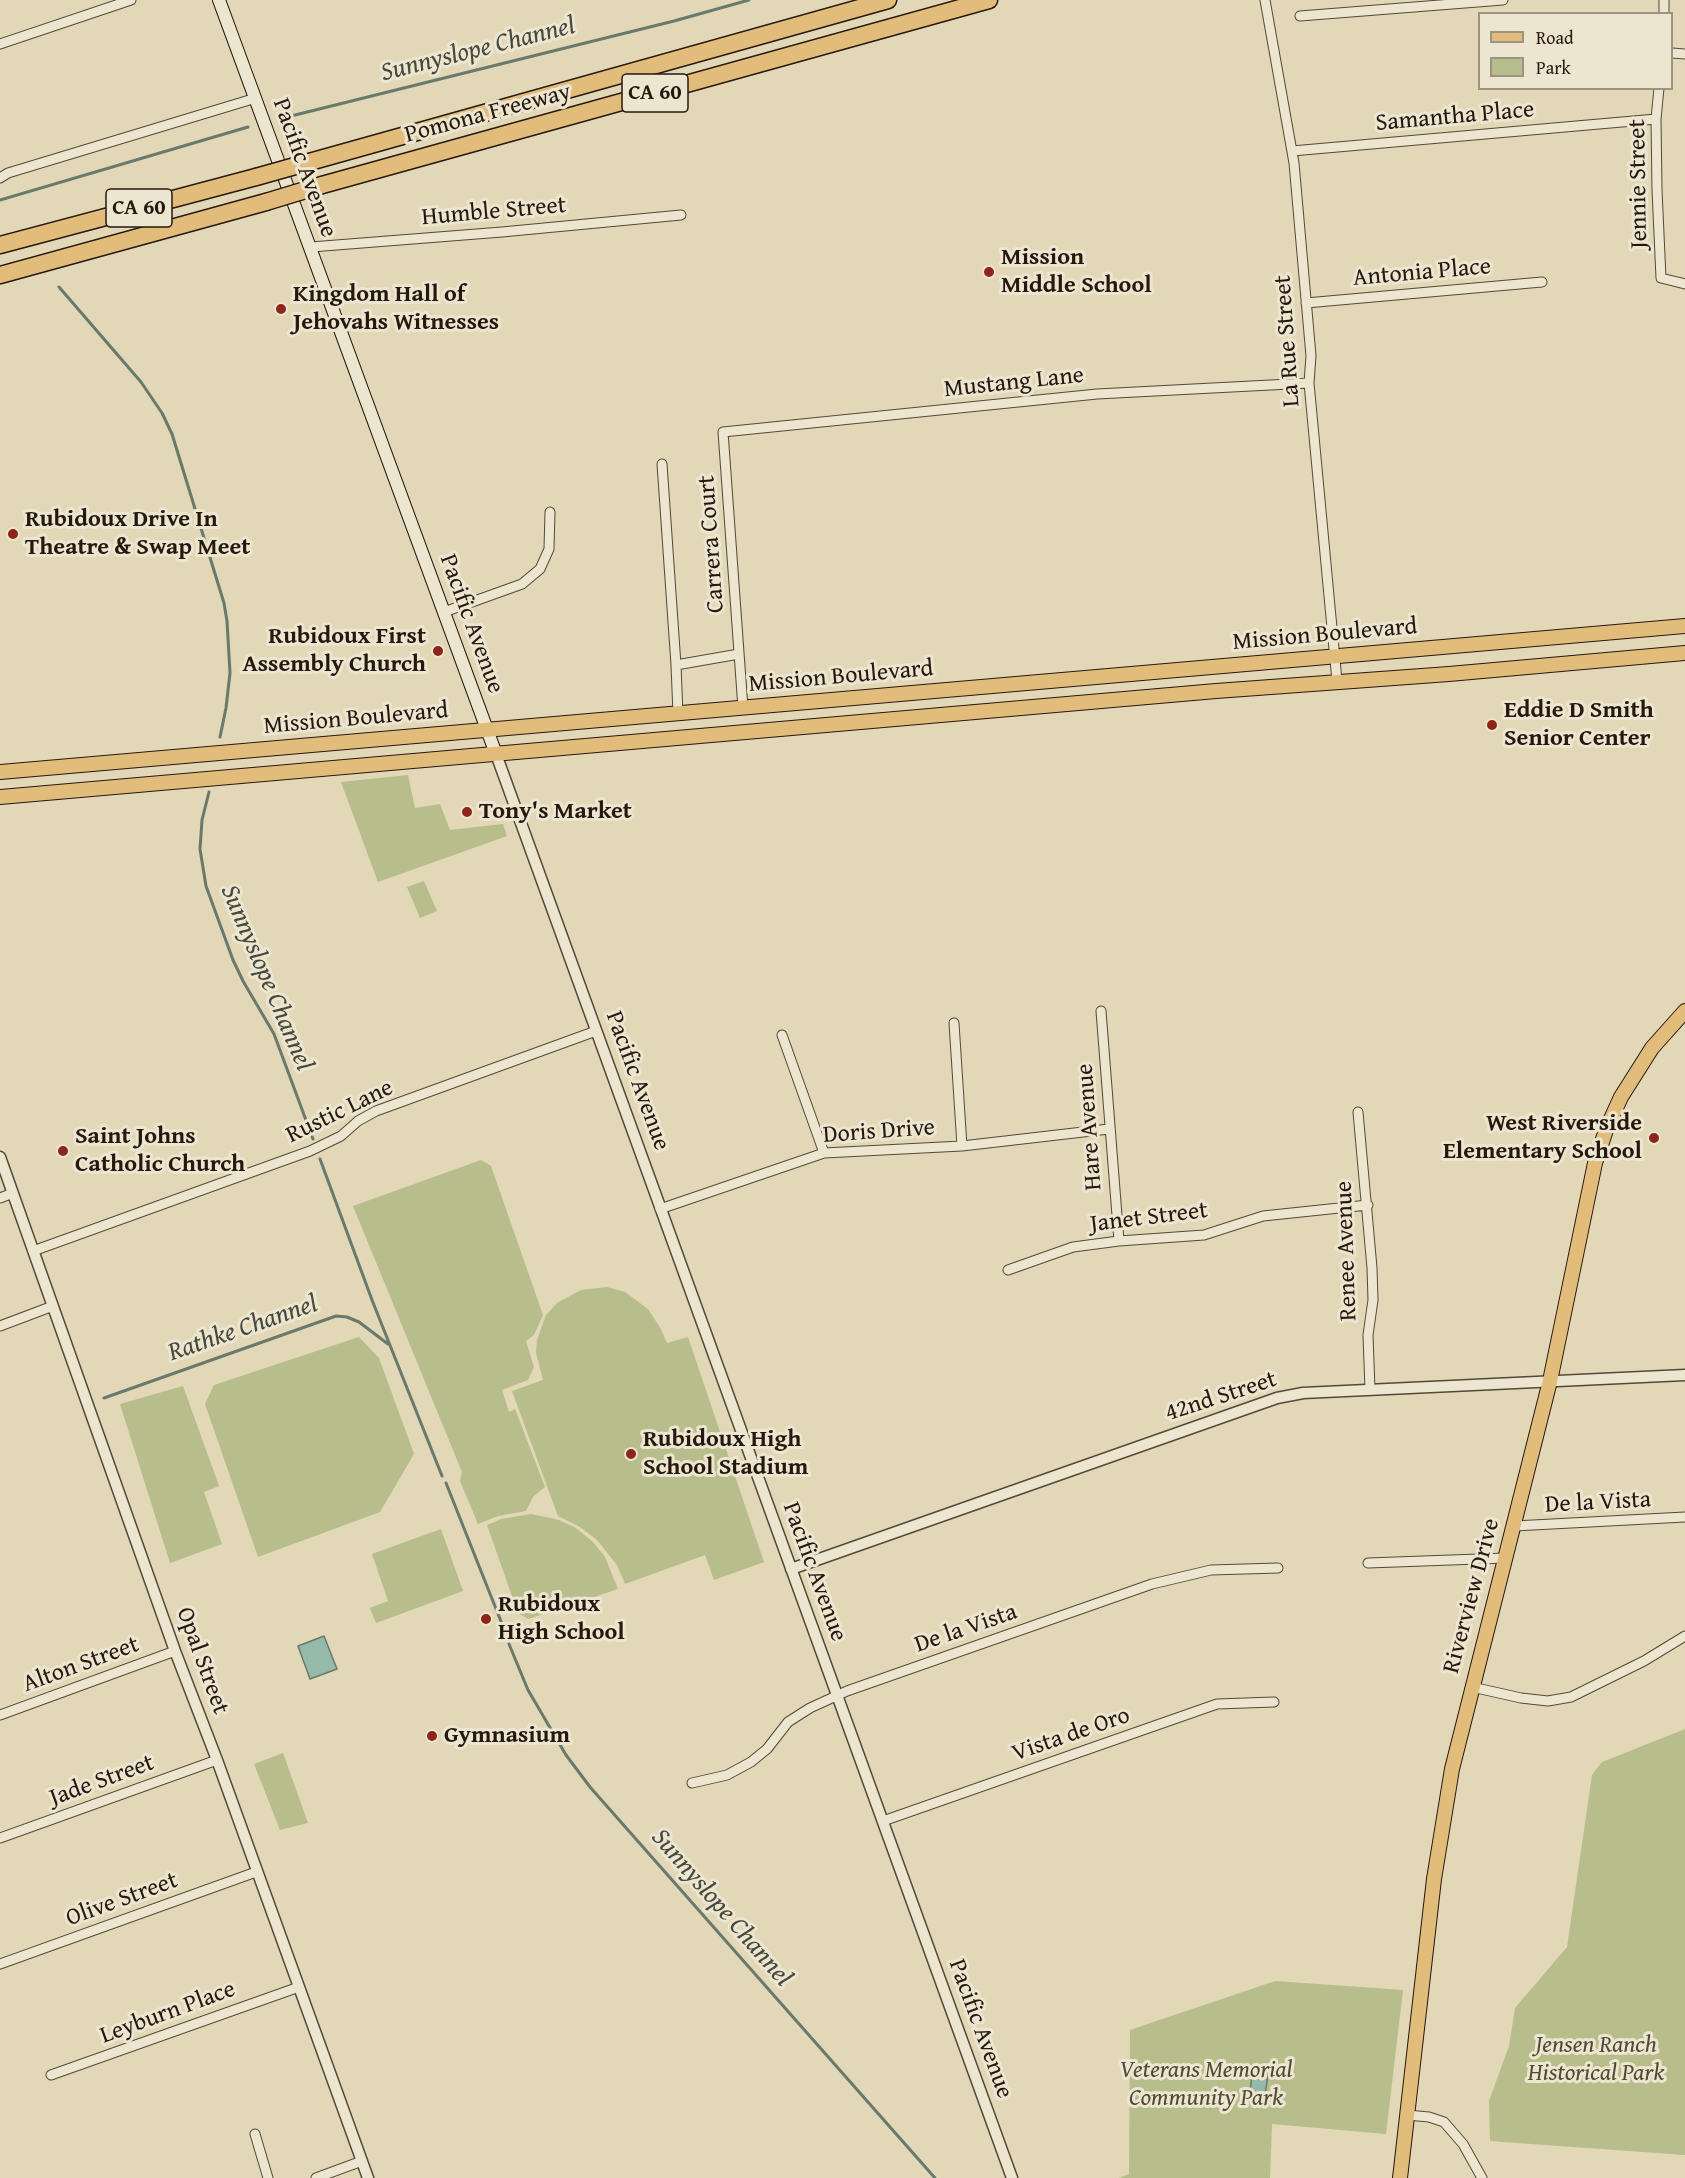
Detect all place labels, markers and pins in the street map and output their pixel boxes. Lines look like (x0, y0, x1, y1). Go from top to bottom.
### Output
place label: Mission Middle School (1001, 244, 1152, 300)
marker: Mission Middle School (982, 265, 996, 279)
place label: Kingdom Hall of Jehovahs Witnesses (293, 281, 499, 337)
marker: Kingdom Hall of Jehovahs Witnesses (274, 302, 288, 316)
place label: Rubidoux Drive In Theatre & Swap Meet (25, 506, 250, 562)
marker: Rubidoux Drive In Theatre & Swap Meet (6, 527, 20, 541)
place label: Rubidoux First Assembly Church (242, 623, 426, 679)
marker: Rubidoux First Assembly Church (431, 644, 445, 658)
place label: Eddie D Smith Senior Center (1504, 697, 1654, 753)
marker: Eddie D Smith Senior Center (1485, 718, 1499, 732)
place label: Tony's Market (479, 798, 632, 826)
marker: Tony's Market (460, 805, 474, 819)
place label: West Riverside Elementary School (1443, 1110, 1642, 1166)
place label: Saint Johns Catholic Church (75, 1123, 245, 1179)
marker: West Riverside Elementary School (1647, 1131, 1661, 1145)
marker: Saint Johns Catholic Church (56, 1144, 70, 1158)
place label: Rubidoux High School Stadium (643, 1426, 808, 1482)
marker: Rubidoux High School Stadium (624, 1447, 638, 1461)
place label: Rubidoux High School (498, 1591, 625, 1647)
marker: Rubidoux High School (479, 1612, 493, 1626)
place label: Gymnasium (444, 1722, 570, 1750)
marker: Gymnasium (425, 1729, 439, 1743)

